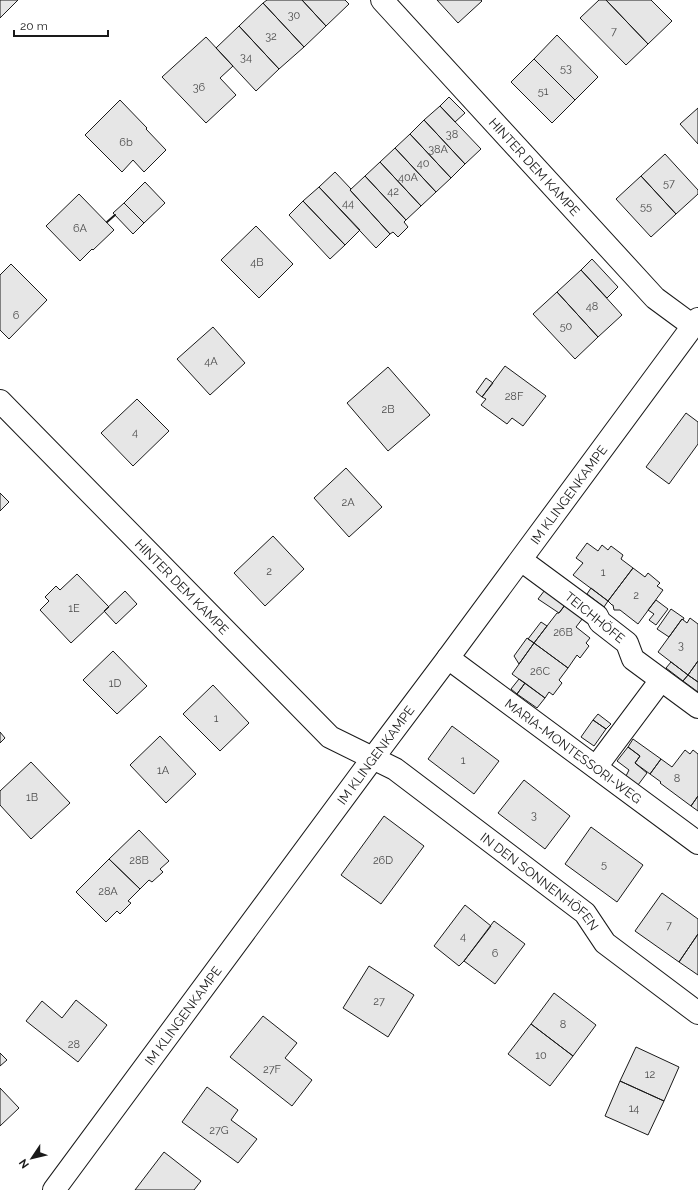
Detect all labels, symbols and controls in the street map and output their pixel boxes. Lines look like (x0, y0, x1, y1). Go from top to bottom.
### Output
house number: 30 (288, 9, 301, 22)
scale bar (14, 12, 108, 38)
text: 20 m (20, 19, 48, 33)
house number: 7 (611, 25, 617, 38)
house number: 32 (265, 30, 277, 43)
house number: 34 (240, 51, 252, 64)
house number: 53 (560, 62, 572, 75)
house number: 36 (193, 81, 206, 94)
house number: 51 (538, 85, 549, 98)
street label: HINTER DEM KAMPE (486, 115, 583, 219)
house number: 38 (446, 128, 458, 141)
house number: 6b (119, 136, 133, 149)
house number: 38A (428, 143, 448, 156)
house number: 40 (417, 157, 430, 170)
house number: 40A (398, 171, 419, 184)
house number: 57 (663, 177, 675, 190)
house number: 42 (387, 185, 399, 198)
house number: 44 (342, 197, 354, 210)
house number: 55 (640, 200, 652, 213)
house number: 6A (73, 222, 88, 235)
house number: 4B (250, 256, 264, 269)
house number: 48 (586, 300, 598, 313)
house number: 6 (13, 309, 20, 322)
house number: 50 (560, 320, 573, 333)
house number: 4A (204, 355, 218, 368)
house number: 28F (505, 390, 524, 403)
house number: 2B (381, 403, 395, 416)
house number: 4 (132, 426, 138, 439)
street label: IM KLINGENKAMPE (528, 443, 610, 547)
house number: 2A (341, 496, 355, 509)
street label: HINTER DEM KAMPE (132, 536, 232, 638)
house number: 2 (266, 565, 272, 578)
house number: 1 (601, 566, 606, 579)
street label: TEICHHÖFE (562, 588, 628, 646)
house number: 2 (633, 589, 639, 602)
house number: 1E (68, 602, 80, 615)
house number: 26B (553, 626, 573, 639)
house number: 3 (678, 639, 684, 652)
house number: 26C (530, 665, 550, 678)
house number: 1D (109, 677, 121, 690)
street label: MARIA-MONTESSORI-WEG (502, 696, 644, 807)
street label: IM KLINGENKAMPE (334, 703, 418, 807)
house number: 1 (214, 712, 219, 725)
house number: 1 (461, 754, 466, 767)
house number: 1A (157, 764, 170, 777)
house number: 8 (674, 772, 680, 785)
house number: 1B (26, 791, 38, 804)
house number: 3 (531, 809, 537, 822)
street label: IN DEN SONNENHÖFEN (478, 830, 601, 933)
house number: 28B (129, 854, 149, 867)
house number: 26D (373, 854, 393, 867)
house number: 5 (601, 858, 607, 871)
house number: 28A (98, 885, 118, 898)
house number: 7 (666, 919, 672, 932)
house number: 4 (460, 930, 466, 943)
house number: 6 (492, 947, 499, 960)
street label: IM KLINGENKAMPE (142, 963, 225, 1068)
house number: 27 (373, 995, 385, 1008)
house number: 8 (560, 1018, 566, 1031)
house number: 28 (68, 1038, 80, 1051)
house number: 10 (535, 1049, 547, 1062)
house number: 27F (263, 1063, 282, 1076)
house number: 12 (645, 1068, 655, 1081)
house number: 14 (629, 1102, 639, 1115)
house number: 27G (209, 1124, 229, 1137)
north arrow (12, 1138, 52, 1178)
text: N (16, 1156, 32, 1171)

